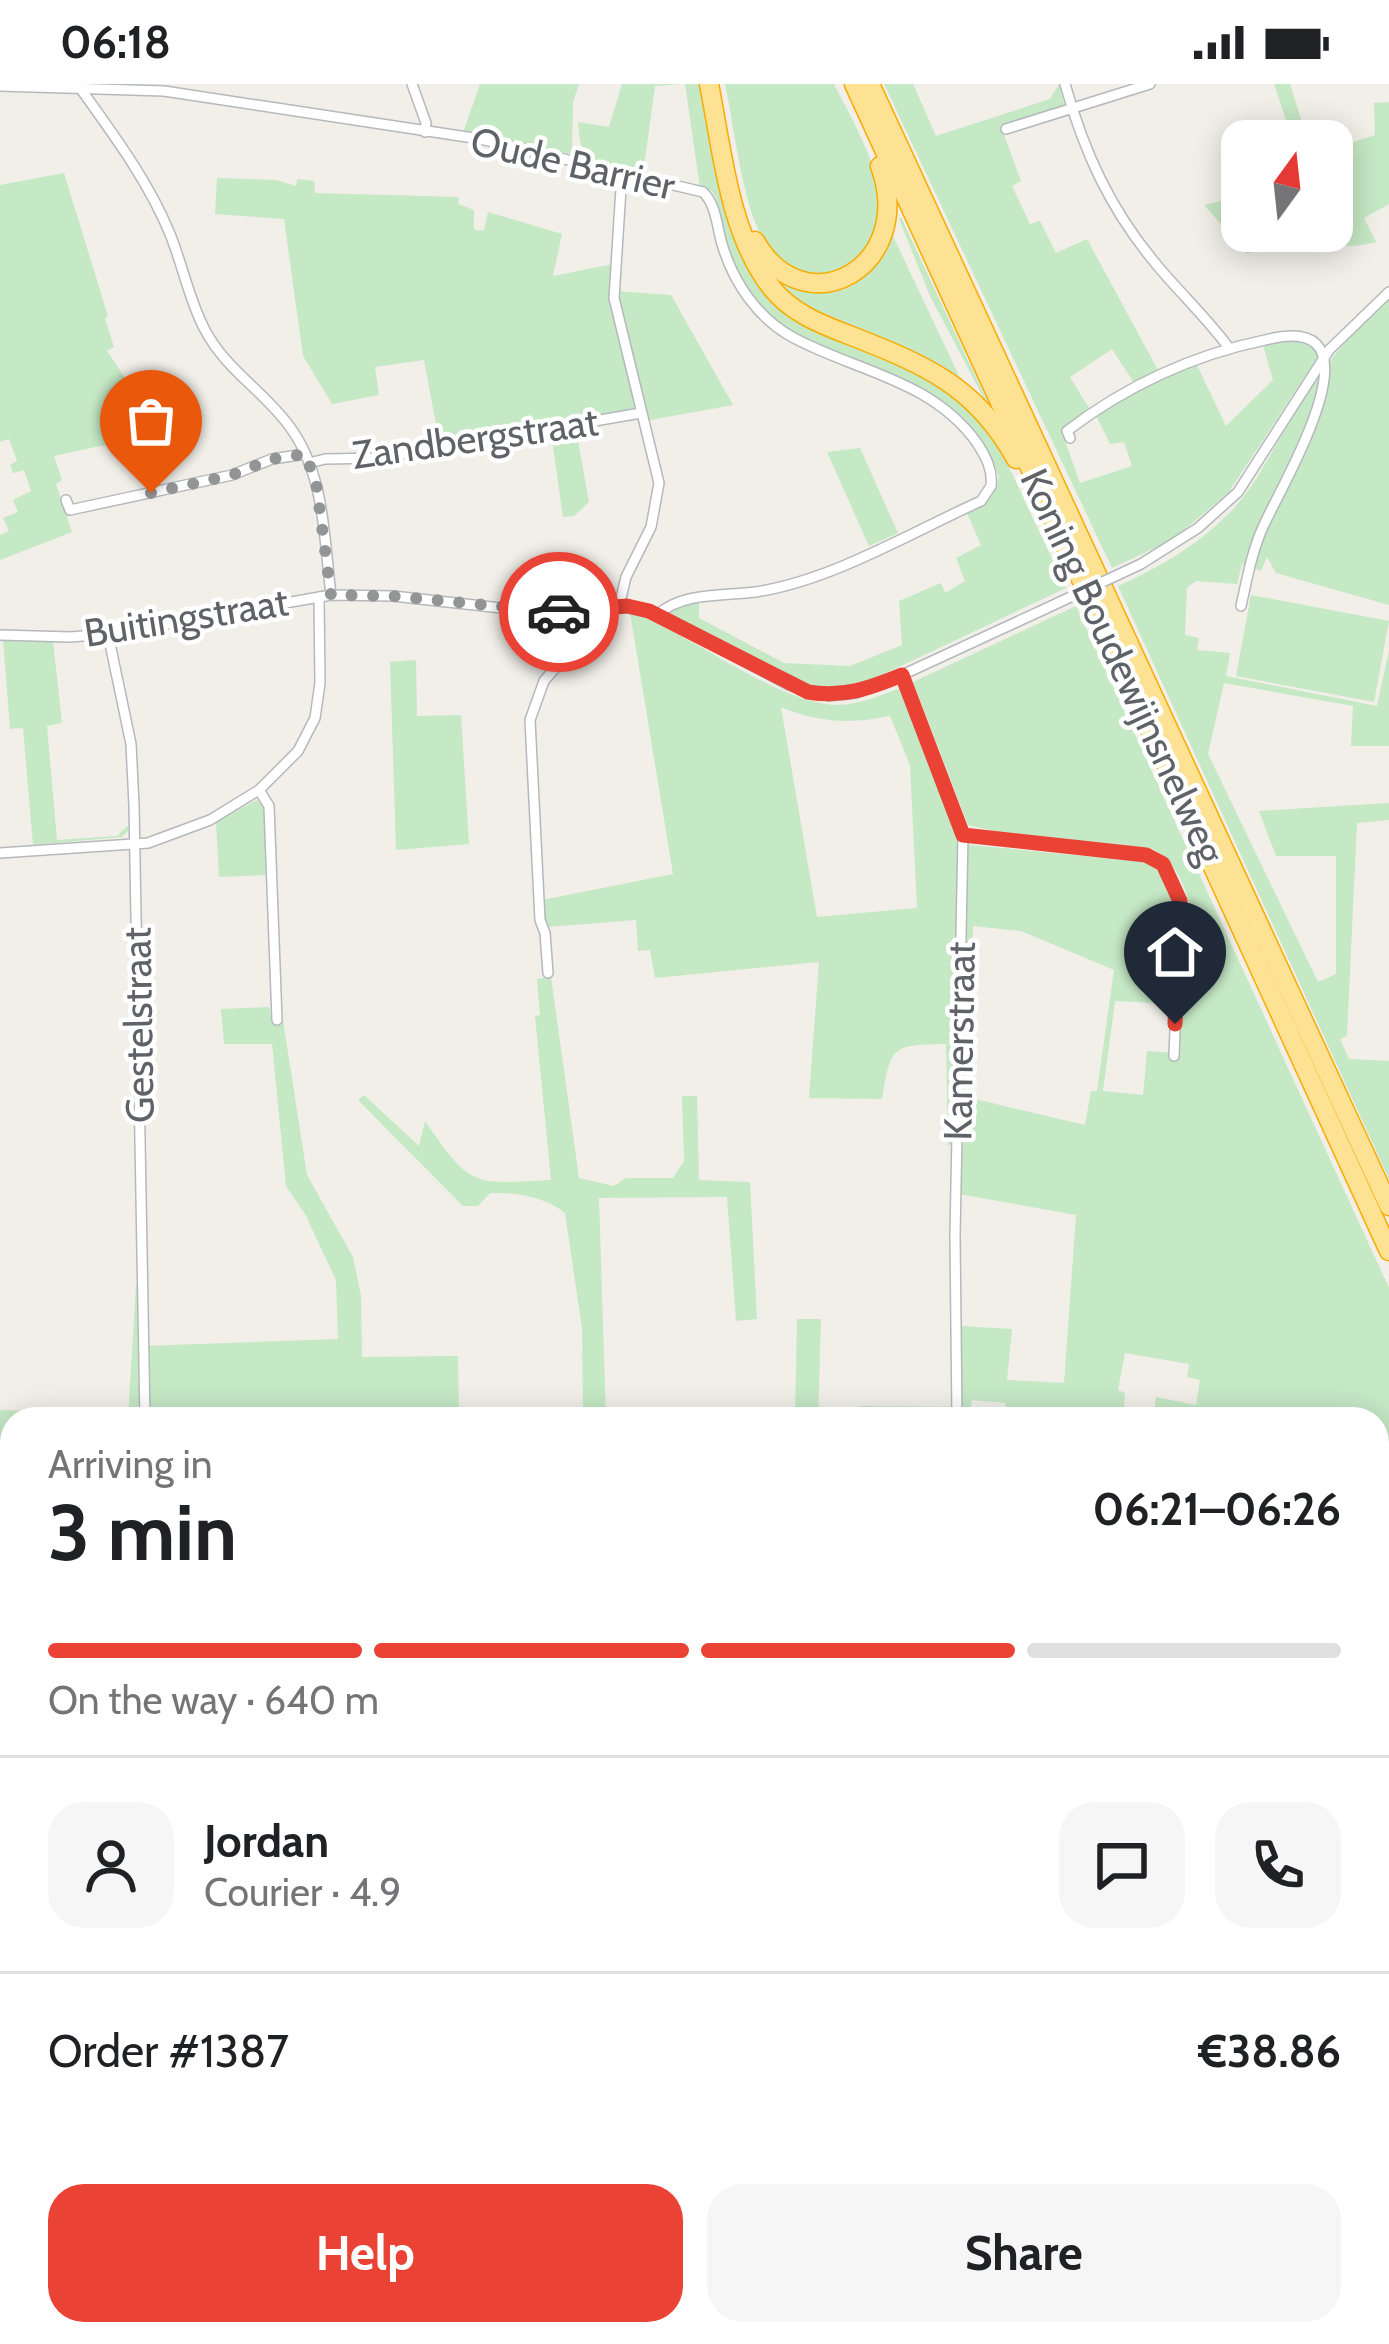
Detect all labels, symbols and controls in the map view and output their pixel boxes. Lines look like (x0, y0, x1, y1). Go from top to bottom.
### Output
text: 06:18 (60, 15, 171, 69)
street label: Oude Barrier (466, 116, 680, 210)
north arrow (1221, 120, 1353, 252)
map controls (1221, 120, 1353, 252)
pin (100, 370, 202, 493)
icon: bag (118, 388, 184, 454)
street label: Zandbergstraat (349, 397, 601, 479)
street label: Koning Boudewijnsnelweg (1010, 461, 1236, 872)
courier (499, 552, 619, 672)
street label: Buitingstraat (81, 577, 291, 657)
icon: car (526, 579, 592, 645)
pin (1124, 901, 1226, 1024)
icon: home (1142, 919, 1208, 985)
street label: Gestelstraat (112, 927, 164, 1123)
street label: Kamerstraat (933, 941, 985, 1141)
text: Arriving in (48, 1440, 212, 1488)
text: 06:21–06:26 (1093, 1482, 1341, 1536)
text: 3 min (48, 1485, 237, 1580)
text: On the way · 640 m (48, 1676, 379, 1724)
button: person (48, 1802, 174, 1928)
button: chat (1059, 1802, 1185, 1928)
button: phone (1215, 1802, 1341, 1928)
text: Jordan (204, 1814, 329, 1868)
text: Courier · 4.9 (204, 1868, 401, 1916)
text: Order #1387 (48, 2024, 289, 2078)
text: €38.86 (1198, 2024, 1341, 2078)
button: Help (48, 2184, 683, 2322)
button: Share (707, 2184, 1341, 2322)

